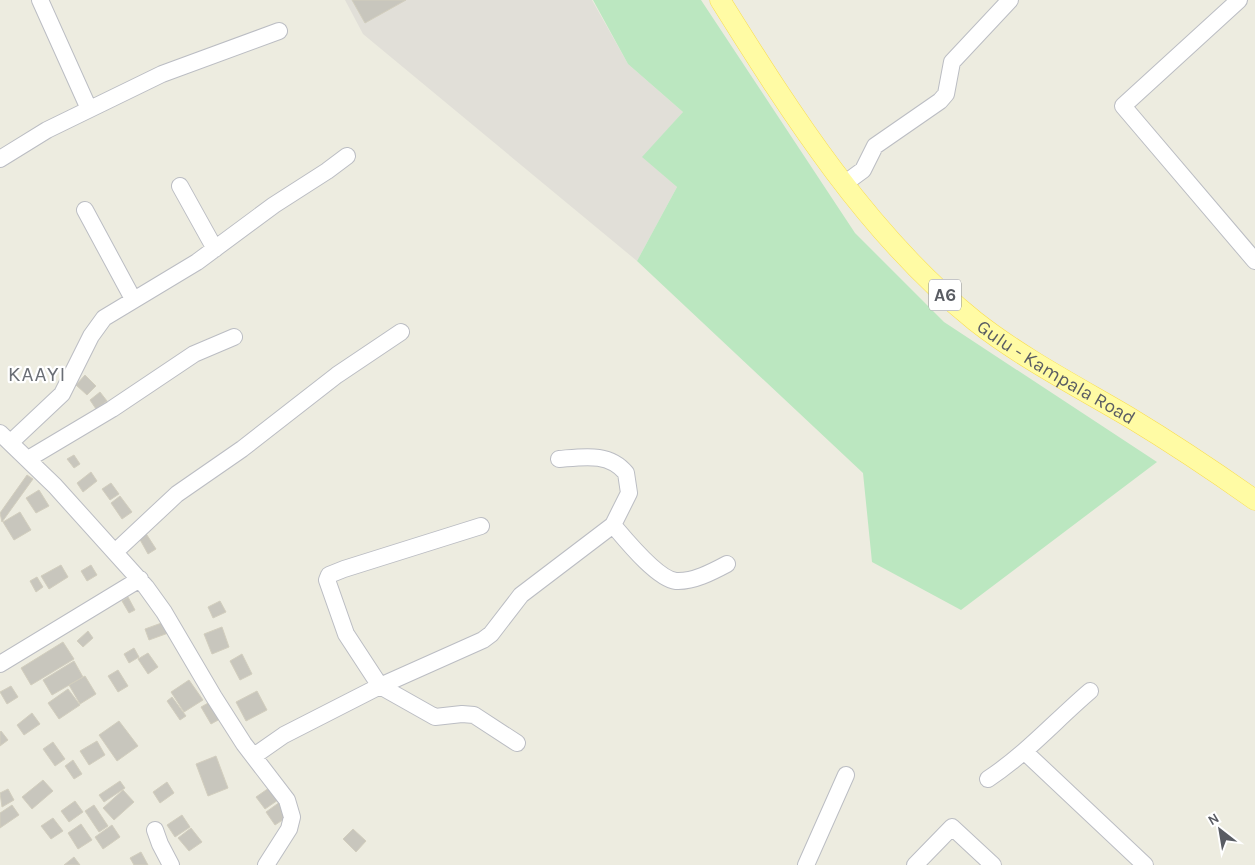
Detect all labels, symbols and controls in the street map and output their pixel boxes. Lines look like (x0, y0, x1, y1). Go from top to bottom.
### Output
road number: A6 (929, 280, 961, 310)
street label: Gulu - Kampala Road (972, 315, 1139, 429)
district label: KAAYI (8, 362, 66, 386)
north arrow (1195, 805, 1245, 855)
text: N (1205, 809, 1222, 829)

